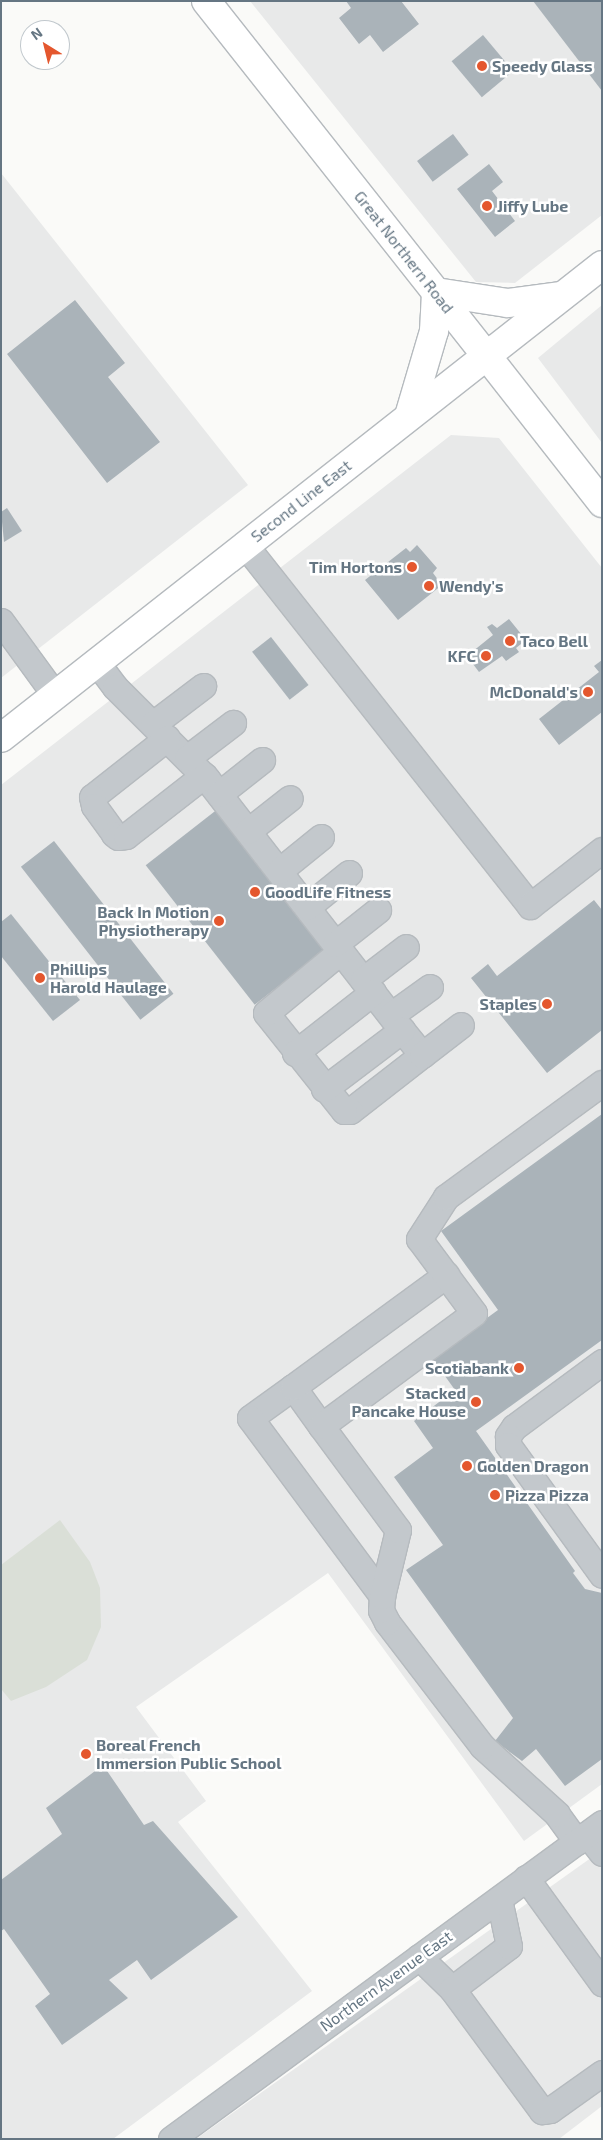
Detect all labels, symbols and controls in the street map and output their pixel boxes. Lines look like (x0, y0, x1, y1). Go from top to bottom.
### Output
north arrow (20, 20, 70, 70)
text: N (27, 23, 46, 43)
place label: Speedy Glass (492, 56, 593, 76)
marker: Speedy Glass (476, 60, 488, 72)
street label: Great Northern Road (350, 187, 458, 317)
place label: Jiffy Lube (497, 196, 569, 216)
marker: Jiffy Lube (481, 200, 493, 212)
street label: Second Line East (247, 456, 355, 546)
place label: Tim Hortons (309, 557, 402, 577)
marker: Tim Hortons (406, 561, 418, 573)
place label: Wendy's (439, 576, 503, 596)
marker: Wendy's (423, 580, 435, 592)
place label: Taco Bell (520, 631, 588, 651)
marker: Taco Bell (504, 635, 516, 647)
place label: KFC (448, 646, 476, 666)
marker: KFC (480, 650, 492, 662)
place label: McDonald's (489, 682, 578, 702)
marker: McDonald's (582, 686, 594, 698)
place label: GoodLife Fitness (265, 882, 391, 902)
marker: GoodLife Fitness (249, 886, 261, 898)
place label: Back In Motion Physiotherapy (97, 902, 209, 940)
marker: Back In Motion Physiotherapy (213, 915, 225, 927)
place label: Phillips Harold Haulage (50, 959, 167, 997)
marker: Phillips Harold Haulage (34, 972, 46, 984)
place label: Staples (480, 994, 537, 1014)
marker: Staples (541, 998, 553, 1010)
place label: Scotiabank (425, 1358, 509, 1378)
marker: Scotiabank (513, 1362, 525, 1374)
place label: Stacked Pancake House (352, 1383, 466, 1421)
marker: Stacked Pancake House (470, 1396, 482, 1408)
place label: Golden Dragon (477, 1456, 589, 1476)
marker: Golden Dragon (461, 1460, 473, 1472)
place label: Pizza Pizza (505, 1485, 589, 1505)
marker: Pizza Pizza (489, 1489, 501, 1501)
place label: Boreal French Immersion Public School (96, 1735, 282, 1773)
marker: Boreal French Immersion Public School (80, 1748, 92, 1760)
street label: Northern Avenue East (316, 1926, 456, 2036)

